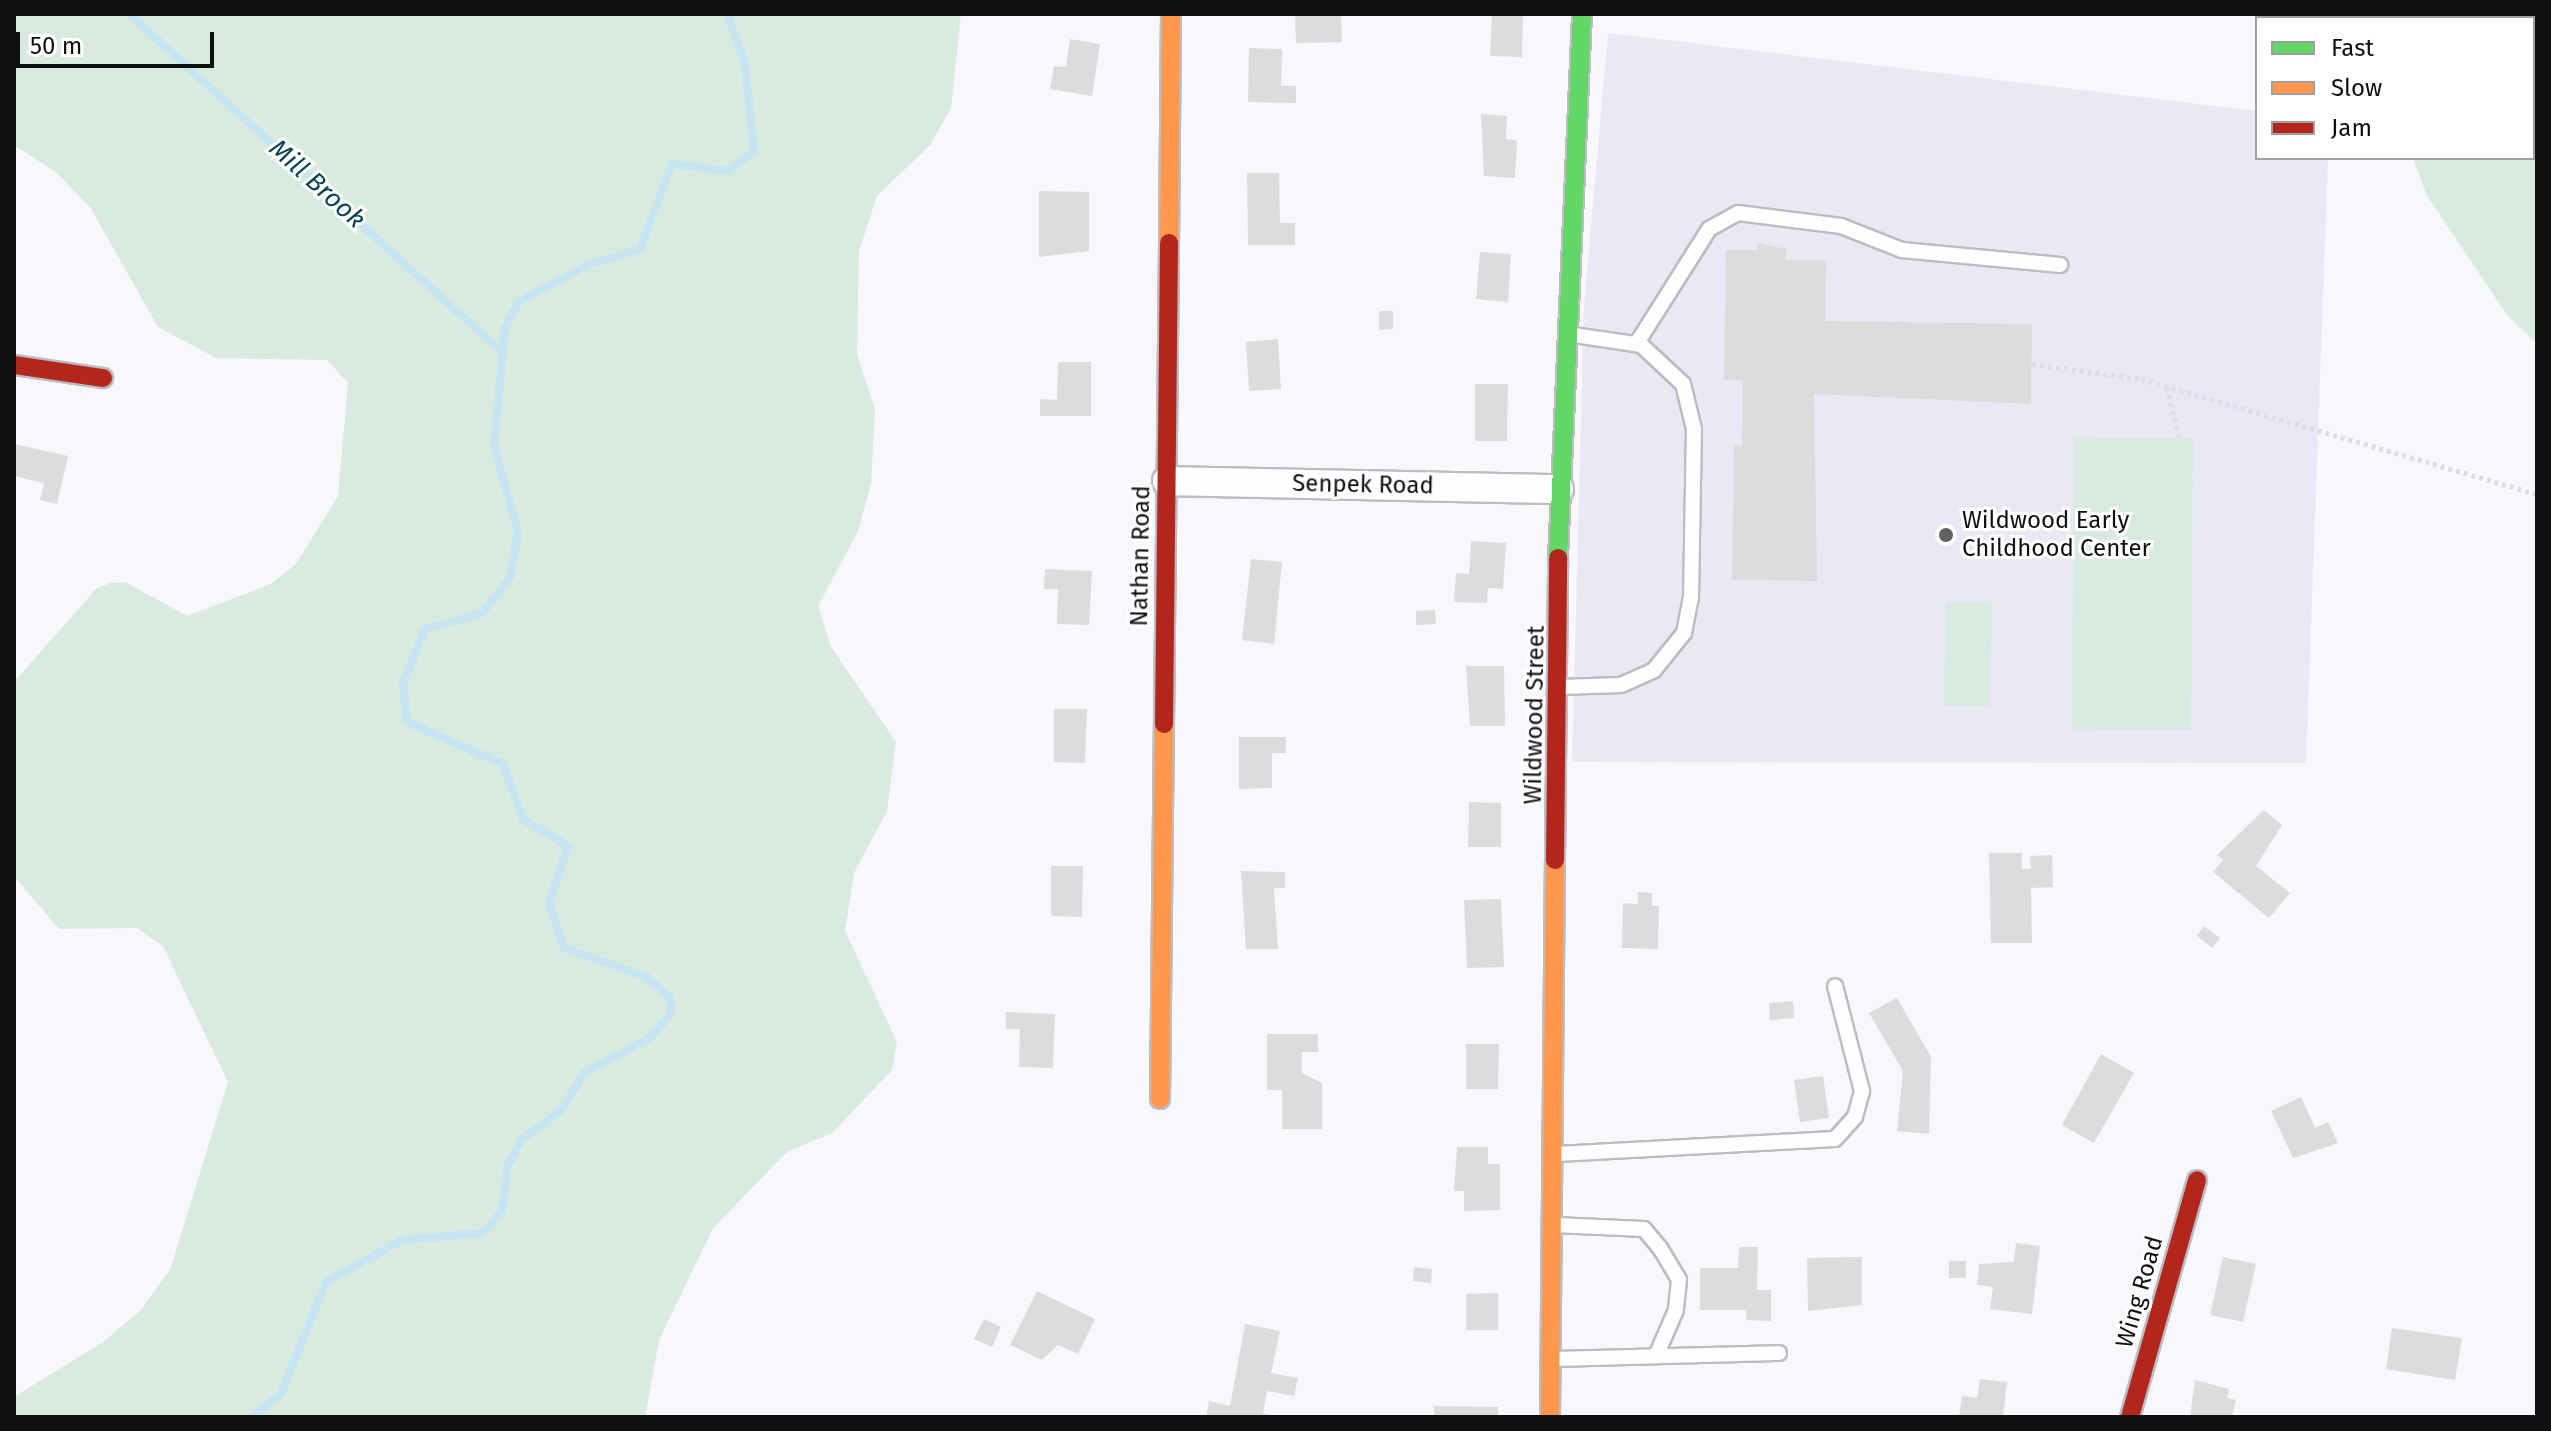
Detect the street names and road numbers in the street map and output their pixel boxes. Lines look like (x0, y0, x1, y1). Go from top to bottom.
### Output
street label: Senpek Road (1292, 469, 1434, 501)
street label: Nathan Road (1125, 485, 1157, 627)
street label: Wildwood Street (1519, 625, 1551, 805)
street label: Wing Road (2110, 1233, 2170, 1351)

